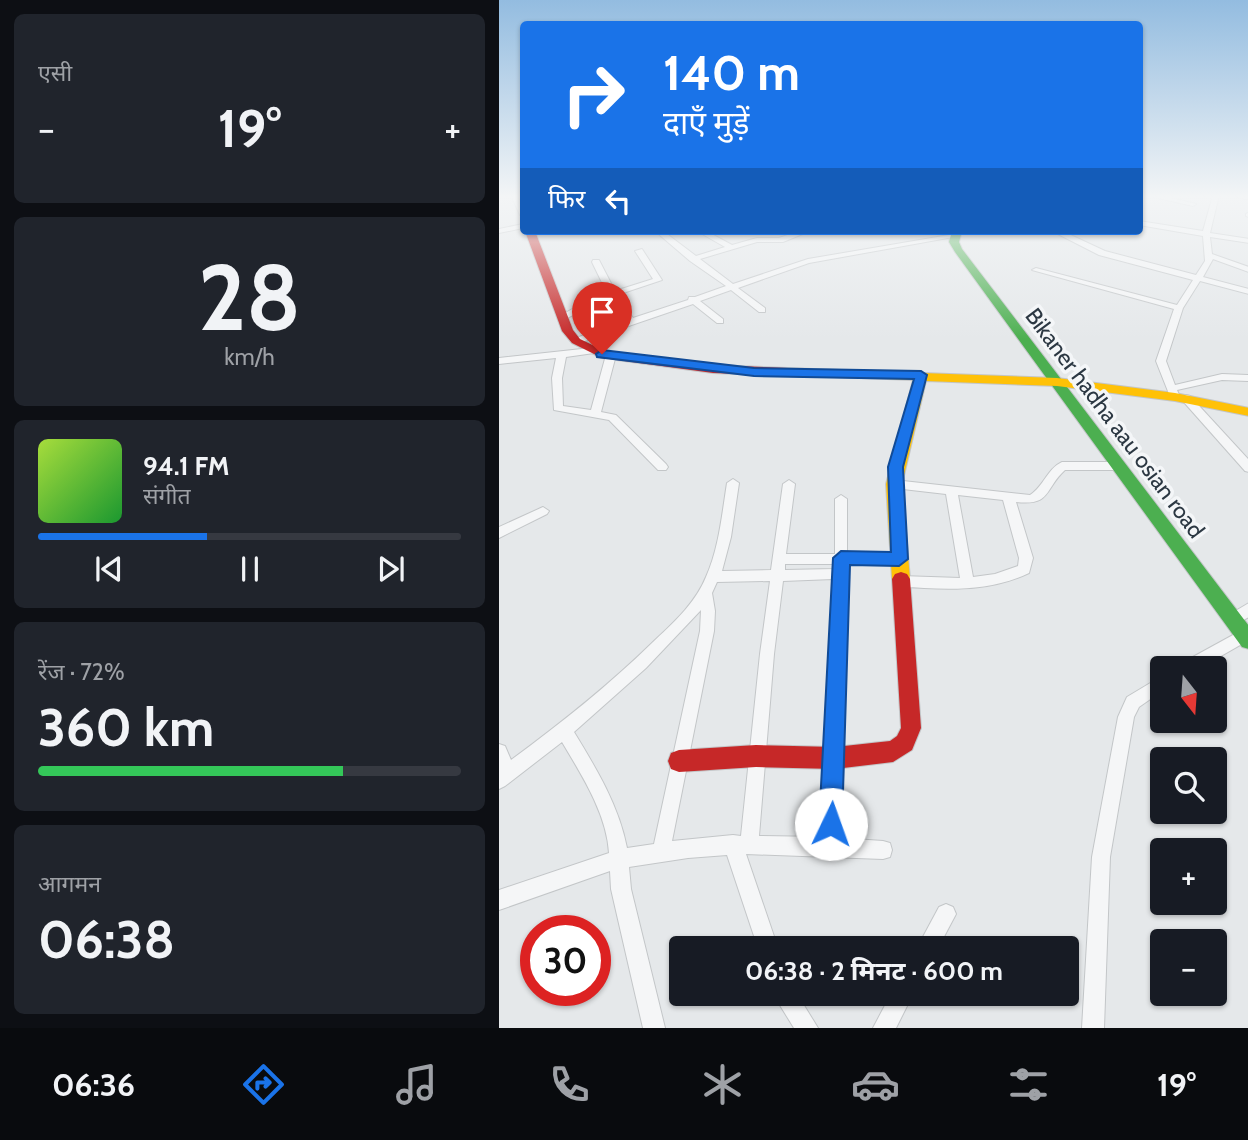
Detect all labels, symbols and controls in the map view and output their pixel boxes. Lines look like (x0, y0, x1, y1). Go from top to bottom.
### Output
text: 140 m (663, 43, 800, 102)
icon: right (548, 49, 639, 140)
text: एसी (38, 59, 72, 87)
text: 19° (218, 97, 281, 160)
text: दाएँ मुड़ें (663, 103, 749, 142)
text: − (38, 105, 55, 152)
text: + (444, 105, 461, 152)
icon: left (599, 182, 637, 220)
text: फिर (548, 183, 585, 215)
text: 28 (198, 242, 301, 353)
pin (572, 282, 632, 354)
icon: arrive (583, 293, 621, 331)
street label: Bikaner hadha aau osian road (1019, 303, 1211, 543)
text: km/h (224, 343, 275, 371)
text: 94.1 FM (143, 450, 229, 482)
text: संगीत (143, 482, 191, 510)
icon: previous (90, 550, 128, 588)
icon: pause (231, 550, 269, 588)
icon: next (372, 550, 410, 588)
north arrow (1150, 656, 1227, 733)
map controls (1150, 656, 1227, 1006)
text: रेंज · 72% (38, 658, 125, 686)
text: 360 km (38, 696, 214, 759)
button: search (1150, 747, 1227, 824)
position arrow (794, 787, 868, 861)
button: + (1150, 838, 1227, 915)
text: आगमन (38, 870, 101, 898)
text: 06:38 (38, 908, 175, 971)
speed limit sign: 30 (520, 915, 611, 1006)
button: − (1150, 929, 1227, 1006)
text: 06:38 · 2 मिनट · 600 m (745, 955, 1003, 987)
icon: directions (239, 1060, 288, 1109)
icon: music (392, 1060, 441, 1109)
icon: phone (545, 1060, 594, 1109)
icon: climate (698, 1060, 747, 1109)
icon: car (851, 1060, 900, 1109)
icon: filters (1004, 1060, 1053, 1109)
text: 06:36 (52, 1065, 135, 1104)
text: 19° (1157, 1065, 1196, 1104)

